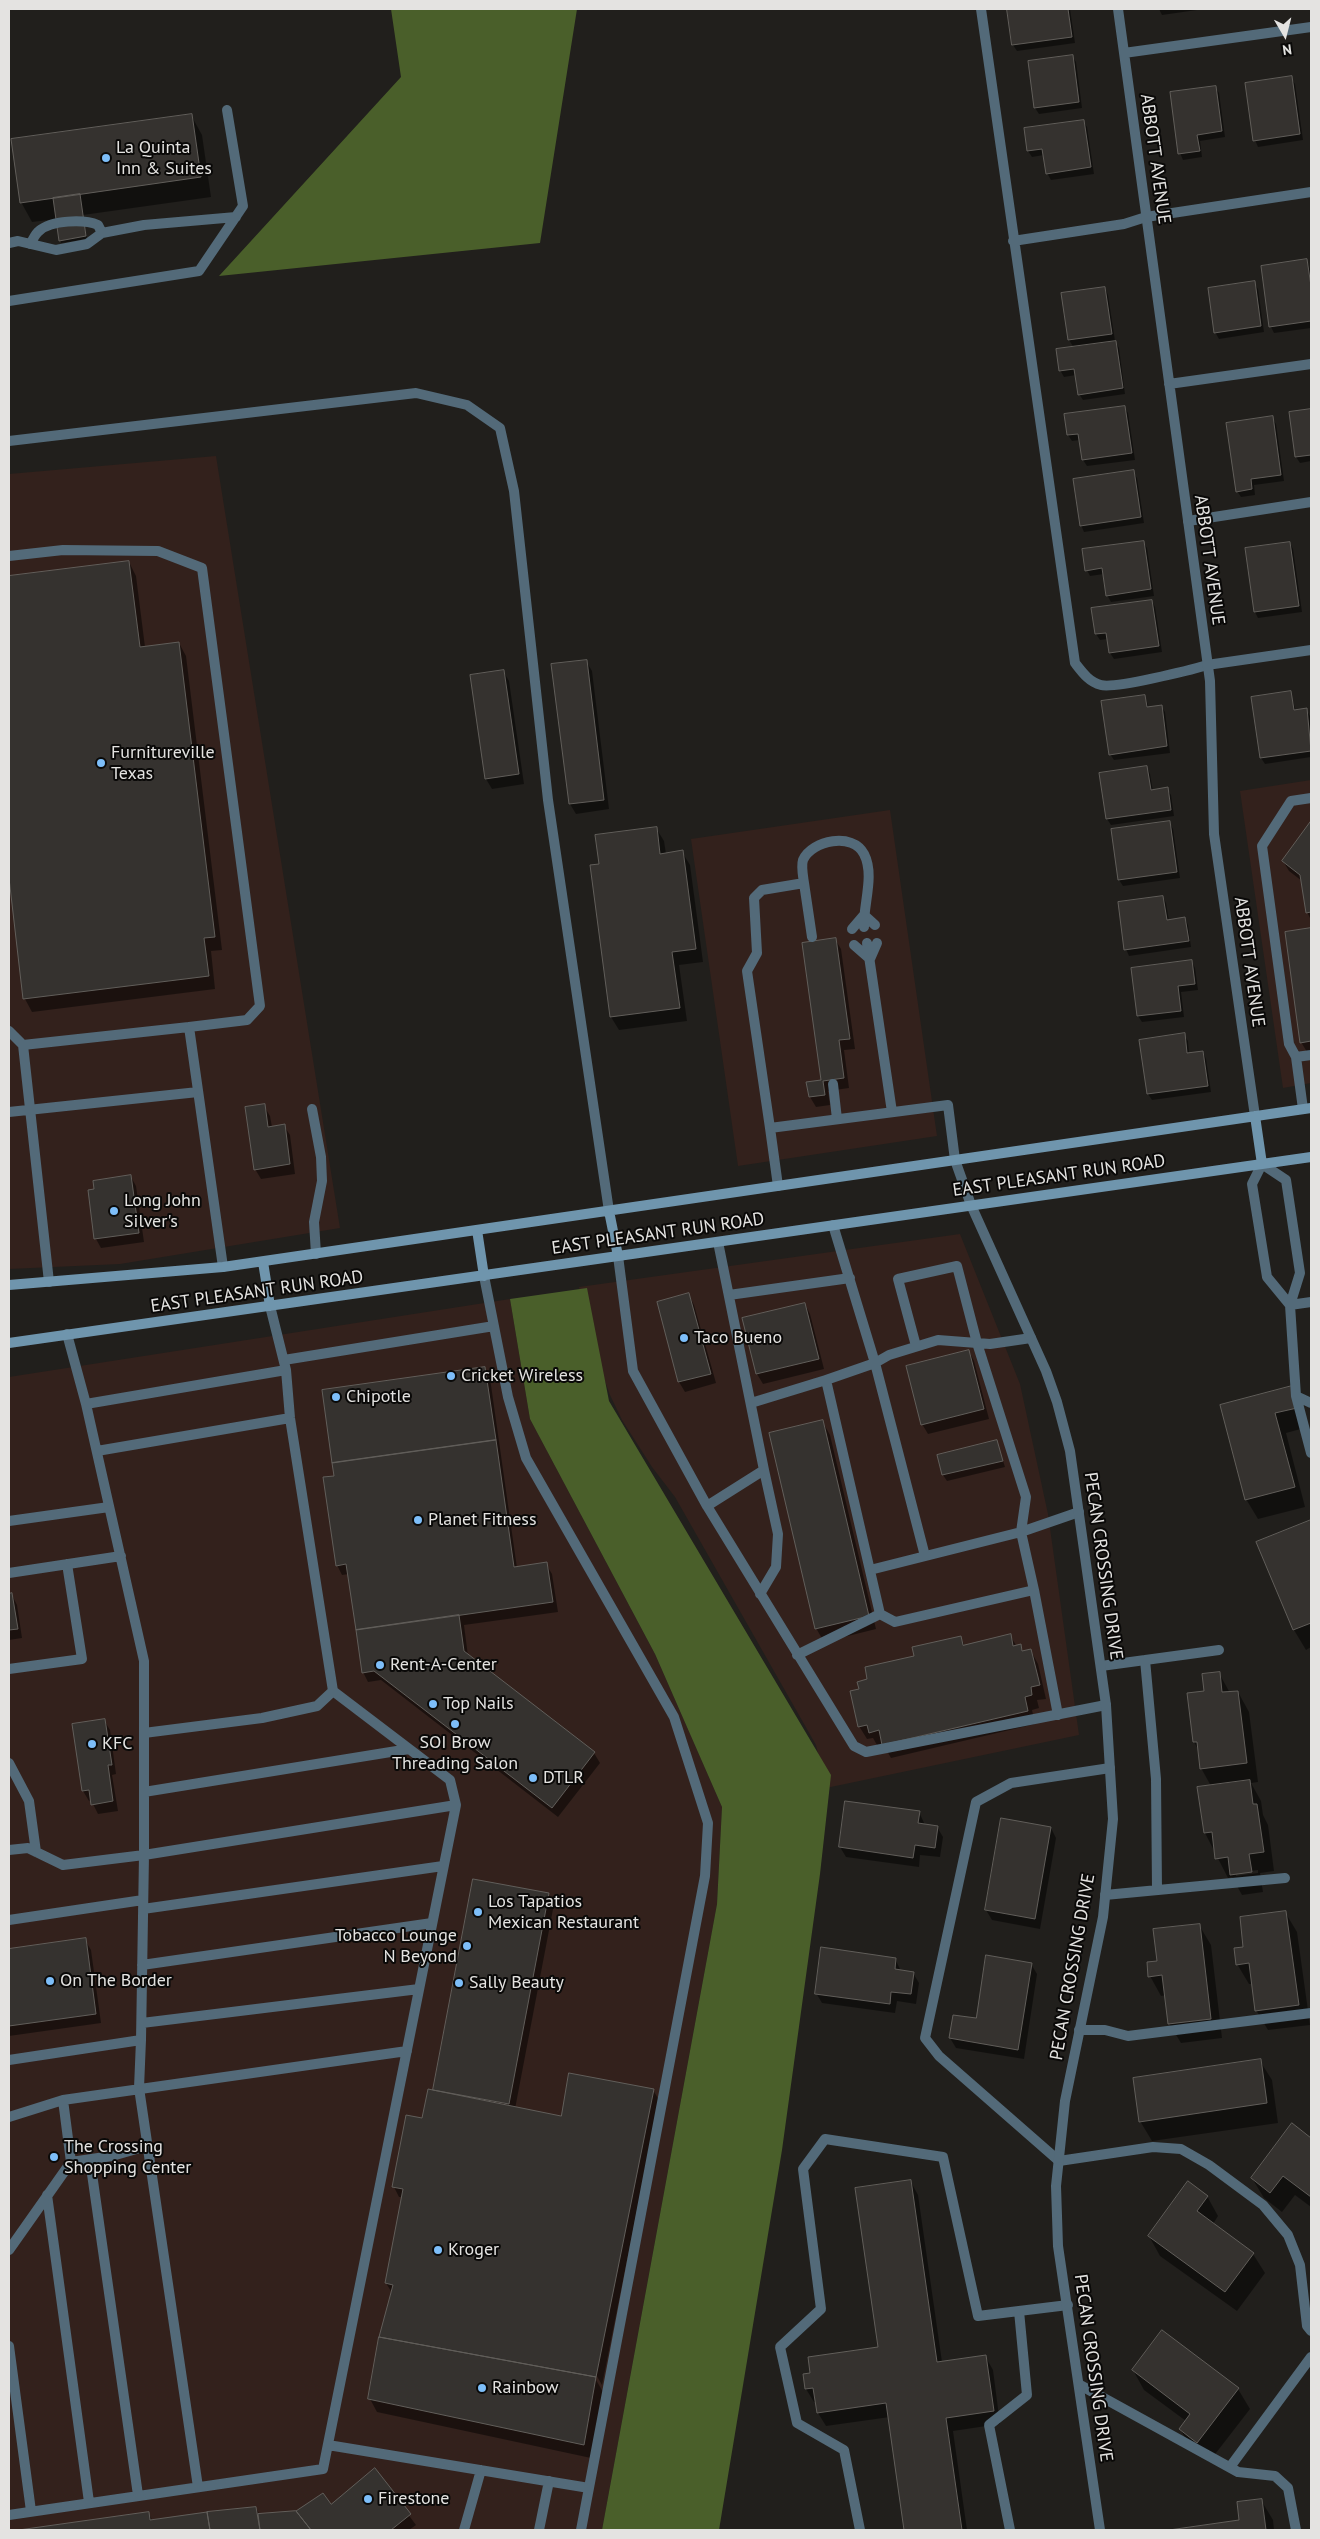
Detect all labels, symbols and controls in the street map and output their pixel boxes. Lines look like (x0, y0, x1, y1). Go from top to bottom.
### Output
north arrow (1260, 10, 1310, 60)
text: N (1281, 40, 1293, 59)
street label: ABBOTT AVENUE (1135, 93, 1175, 225)
place label: La Quinta Inn & Suites (116, 137, 212, 180)
marker: La Quinta Inn & Suites (100, 152, 112, 164)
street label: ABBOTT AVENUE (1189, 494, 1229, 626)
place label: Furnitureville Texas (111, 742, 215, 784)
marker: Furnitureville Texas (95, 757, 107, 769)
street label: ABBOTT AVENUE (1229, 896, 1269, 1028)
street label: EAST PLEASANT RUN ROAD (951, 1150, 1167, 1202)
place label: Long John Silver's (124, 1190, 201, 1232)
marker: Long John Silver's (108, 1205, 120, 1217)
street label: EAST PLEASANT RUN ROAD (550, 1208, 766, 1260)
street label: EAST PLEASANT RUN ROAD (149, 1266, 365, 1318)
place label: Taco Bueno (694, 1327, 782, 1349)
marker: Taco Bueno (678, 1332, 690, 1344)
place label: Cricket Wireless (461, 1365, 583, 1387)
marker: Cricket Wireless (445, 1370, 457, 1382)
place label: Chipotle (346, 1386, 411, 1408)
marker: Chipotle (330, 1391, 342, 1403)
street label: PECAN CROSSING DRIVE (1079, 1471, 1127, 1661)
place label: Planet Fitness (428, 1509, 537, 1531)
marker: Planet Fitness (412, 1514, 424, 1526)
place label: Rent-A-Center (390, 1654, 497, 1676)
marker: Rent-A-Center (374, 1659, 386, 1671)
place label: Top Nails (443, 1693, 514, 1715)
marker: Top Nails (427, 1698, 439, 1710)
marker: SOI Brow Threading Salon (449, 1718, 461, 1730)
place label: SOI Brow Threading Salon (392, 1732, 518, 1775)
place label: KFC (102, 1733, 133, 1755)
marker: KFC (86, 1738, 98, 1750)
place label: DTLR (543, 1767, 584, 1789)
marker: DTLR (527, 1772, 539, 1784)
street label: PECAN CROSSING DRIVE (1046, 1872, 1100, 2062)
place label: Los Tapatios Mexican Restaurant (488, 1891, 639, 1934)
marker: Los Tapatios Mexican Restaurant (472, 1906, 484, 1918)
place label: Tobacco Lounge N Beyond (335, 1925, 457, 1968)
marker: Tobacco Lounge N Beyond (461, 1940, 473, 1952)
place label: On The Border (60, 1970, 172, 1992)
place label: Sally Beauty (469, 1972, 564, 1994)
marker: On The Border (44, 1975, 56, 1987)
marker: Sally Beauty (453, 1977, 465, 1989)
place label: The Crossing Shopping Center (64, 2136, 191, 2178)
marker: The Crossing Shopping Center (48, 2151, 60, 2163)
place label: Kroger (448, 2239, 499, 2261)
marker: Kroger (432, 2244, 444, 2256)
street label: PECAN CROSSING DRIVE (1069, 2273, 1117, 2463)
place label: Rainbow (492, 2377, 559, 2399)
marker: Rainbow (476, 2382, 488, 2394)
place label: Firestone (378, 2488, 450, 2510)
marker: Firestone (362, 2493, 374, 2505)

